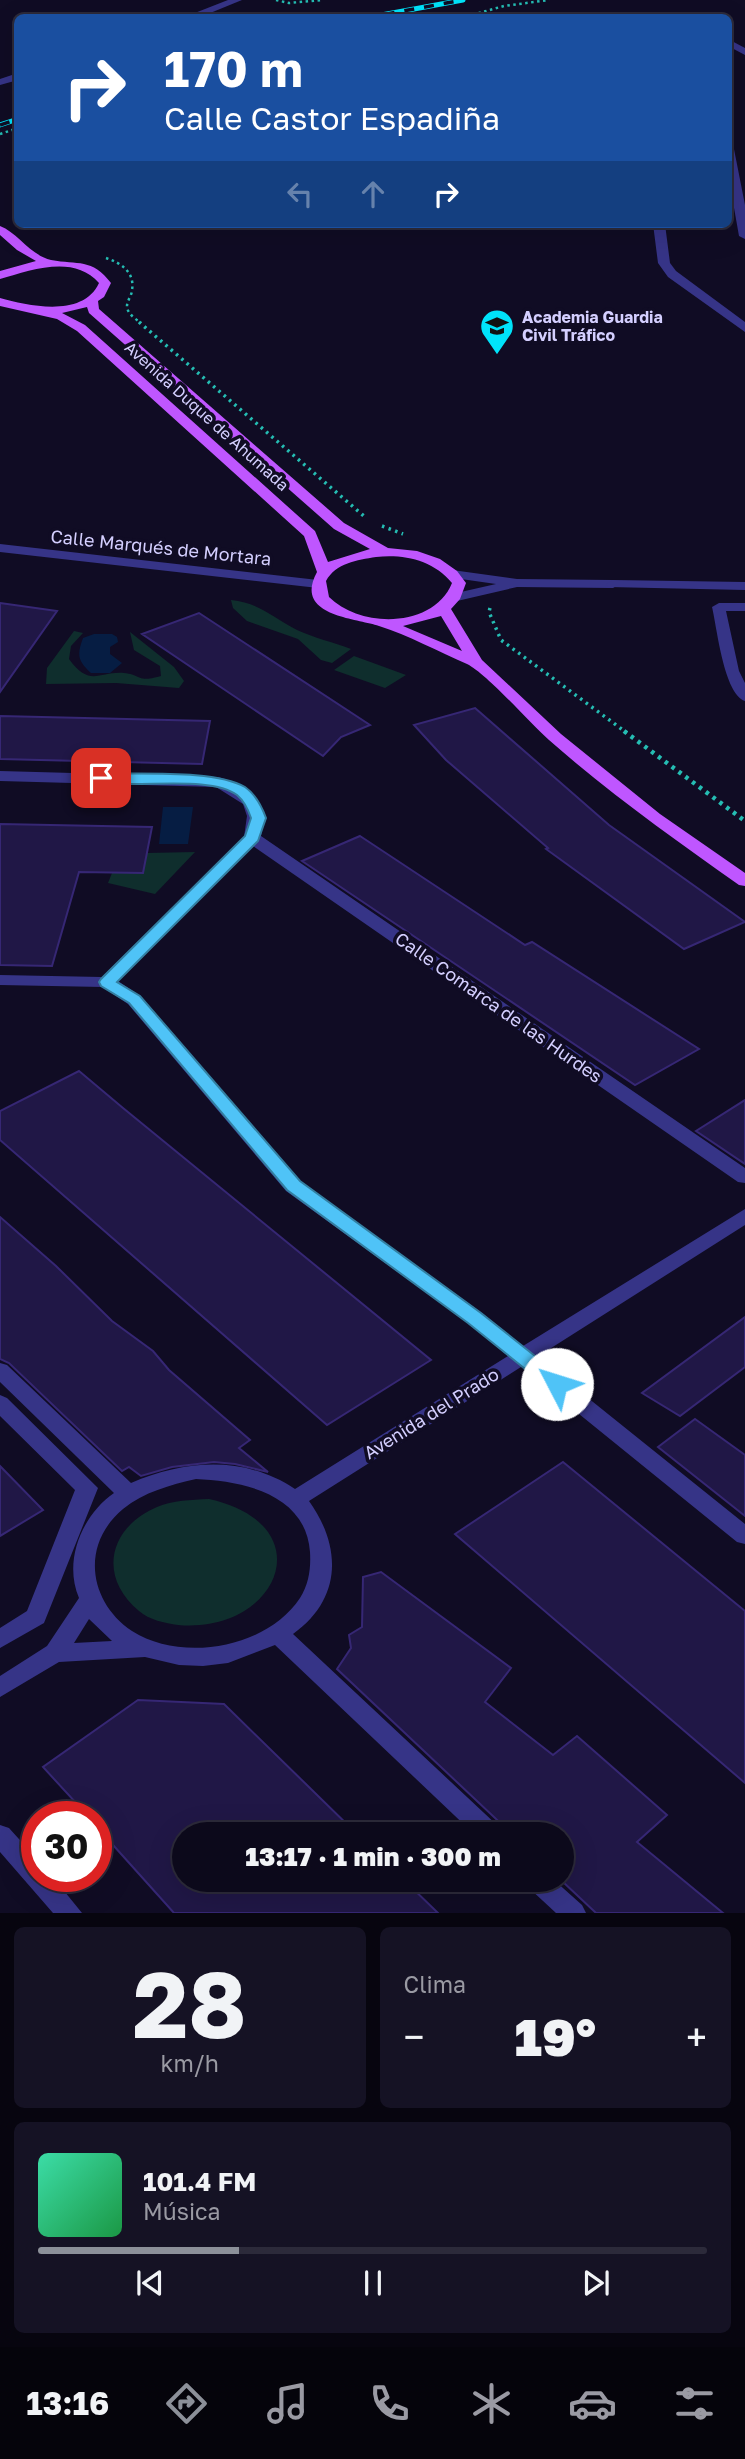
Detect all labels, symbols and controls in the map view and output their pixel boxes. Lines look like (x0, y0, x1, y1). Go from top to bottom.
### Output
text: 170 m (164, 39, 303, 98)
icon: right (49, 42, 140, 133)
text: Calle Castor Espadiña (164, 99, 500, 137)
icon: left (281, 175, 319, 213)
icon: ahead (354, 175, 392, 213)
icon: right (427, 175, 465, 213)
school or university icon: Academia Guardia Civil Tráfico (478, 307, 516, 356)
place label: Academia Guardia Civil Tráfico (522, 307, 663, 345)
street label: Avenida Duque de Ahumada (121, 337, 293, 495)
street label: Calle Marqués de Mortara (50, 524, 272, 570)
pin (71, 748, 131, 808)
icon: arrive (82, 759, 120, 797)
street label: Calle Comarca de las Hurdes (391, 927, 607, 1087)
position arrow (520, 1347, 594, 1421)
street label: Avenida del Prado (359, 1363, 503, 1463)
speed limit sign: 30 (21, 1801, 112, 1892)
text: 13:17 · 1 min · 300 m (245, 1841, 501, 1872)
text: 28 (133, 1949, 247, 2058)
text: Clima (404, 1970, 466, 1998)
text: 19° (514, 2005, 596, 2067)
text: − (404, 2014, 424, 2059)
text: + (686, 2014, 707, 2059)
text: km/h (160, 2049, 219, 2077)
text: 101.4 FM (143, 2166, 256, 2197)
text: Música (143, 2197, 221, 2225)
icon: previous (131, 2264, 169, 2302)
icon: pause (354, 2264, 392, 2302)
icon: next (577, 2264, 615, 2302)
icon: directions (162, 2379, 211, 2428)
icon: music (263, 2379, 312, 2428)
icon: phone (365, 2379, 414, 2428)
icon: climate (467, 2379, 516, 2428)
icon: car (568, 2379, 617, 2428)
icon: filters (670, 2379, 719, 2428)
text: 13:16 (26, 2384, 109, 2422)

